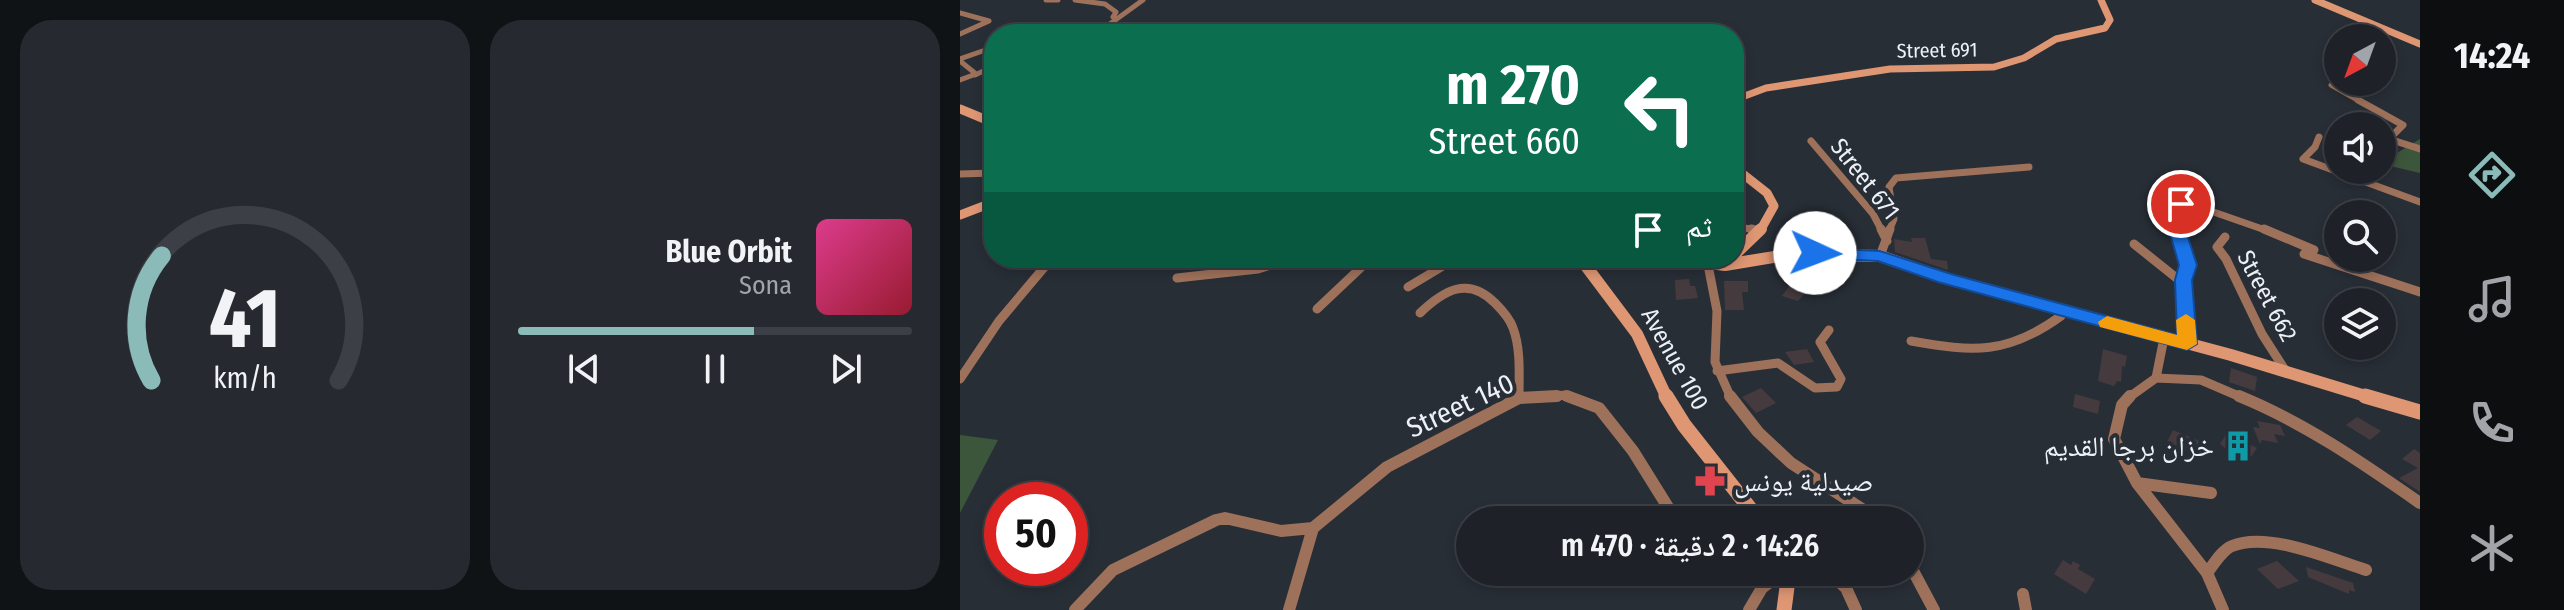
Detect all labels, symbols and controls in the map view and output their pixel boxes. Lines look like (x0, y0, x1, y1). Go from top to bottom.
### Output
north arrow (2324, 24, 2396, 96)
map controls (2324, 24, 2396, 360)
text: 14:24 (2454, 34, 2530, 78)
street label: Street 691 (1896, 37, 1978, 63)
text: 270 m (1446, 52, 1580, 119)
icon: left (1608, 56, 1712, 160)
button: sound (2324, 112, 2396, 184)
text: Street 660 (1429, 120, 1580, 164)
street label: Street 671 (1825, 133, 1905, 225)
icon: directions (2464, 147, 2520, 203)
pin (2147, 170, 2215, 238)
icon: arrive (2159, 182, 2203, 226)
button: search (2324, 200, 2396, 272)
icon: arrive (1626, 208, 1670, 252)
text: ثم (1686, 209, 1712, 245)
position arrow (1773, 211, 1857, 295)
text: Blue Orbit (666, 234, 792, 270)
street label: Street 662 (2231, 246, 2303, 346)
text: 41 (209, 269, 281, 369)
text: Sona (739, 270, 792, 301)
icon: music (2464, 271, 2520, 327)
button: layers (2324, 288, 2396, 360)
street label: Avenue 100 (1636, 303, 1714, 415)
icon: previous (562, 347, 606, 391)
icon: pause (693, 347, 737, 391)
icon: next (824, 347, 868, 391)
text: km/h (213, 361, 277, 396)
street label: Street 140 (1401, 366, 1519, 445)
icon: phone (2464, 395, 2520, 451)
building icon: خزان برجا القديم (2221, 429, 2255, 463)
place label: خزان برجا القديم (2044, 430, 2214, 465)
pharmacy icon: صيدلية يونس (1693, 464, 1727, 498)
place label: صيدلية يونس (1734, 465, 1874, 499)
speed limit sign: 50 (984, 482, 1088, 586)
icon: climate (2464, 520, 2520, 576)
text: 14:26 · 2 دقيقة · 470 m (1561, 528, 1819, 564)

